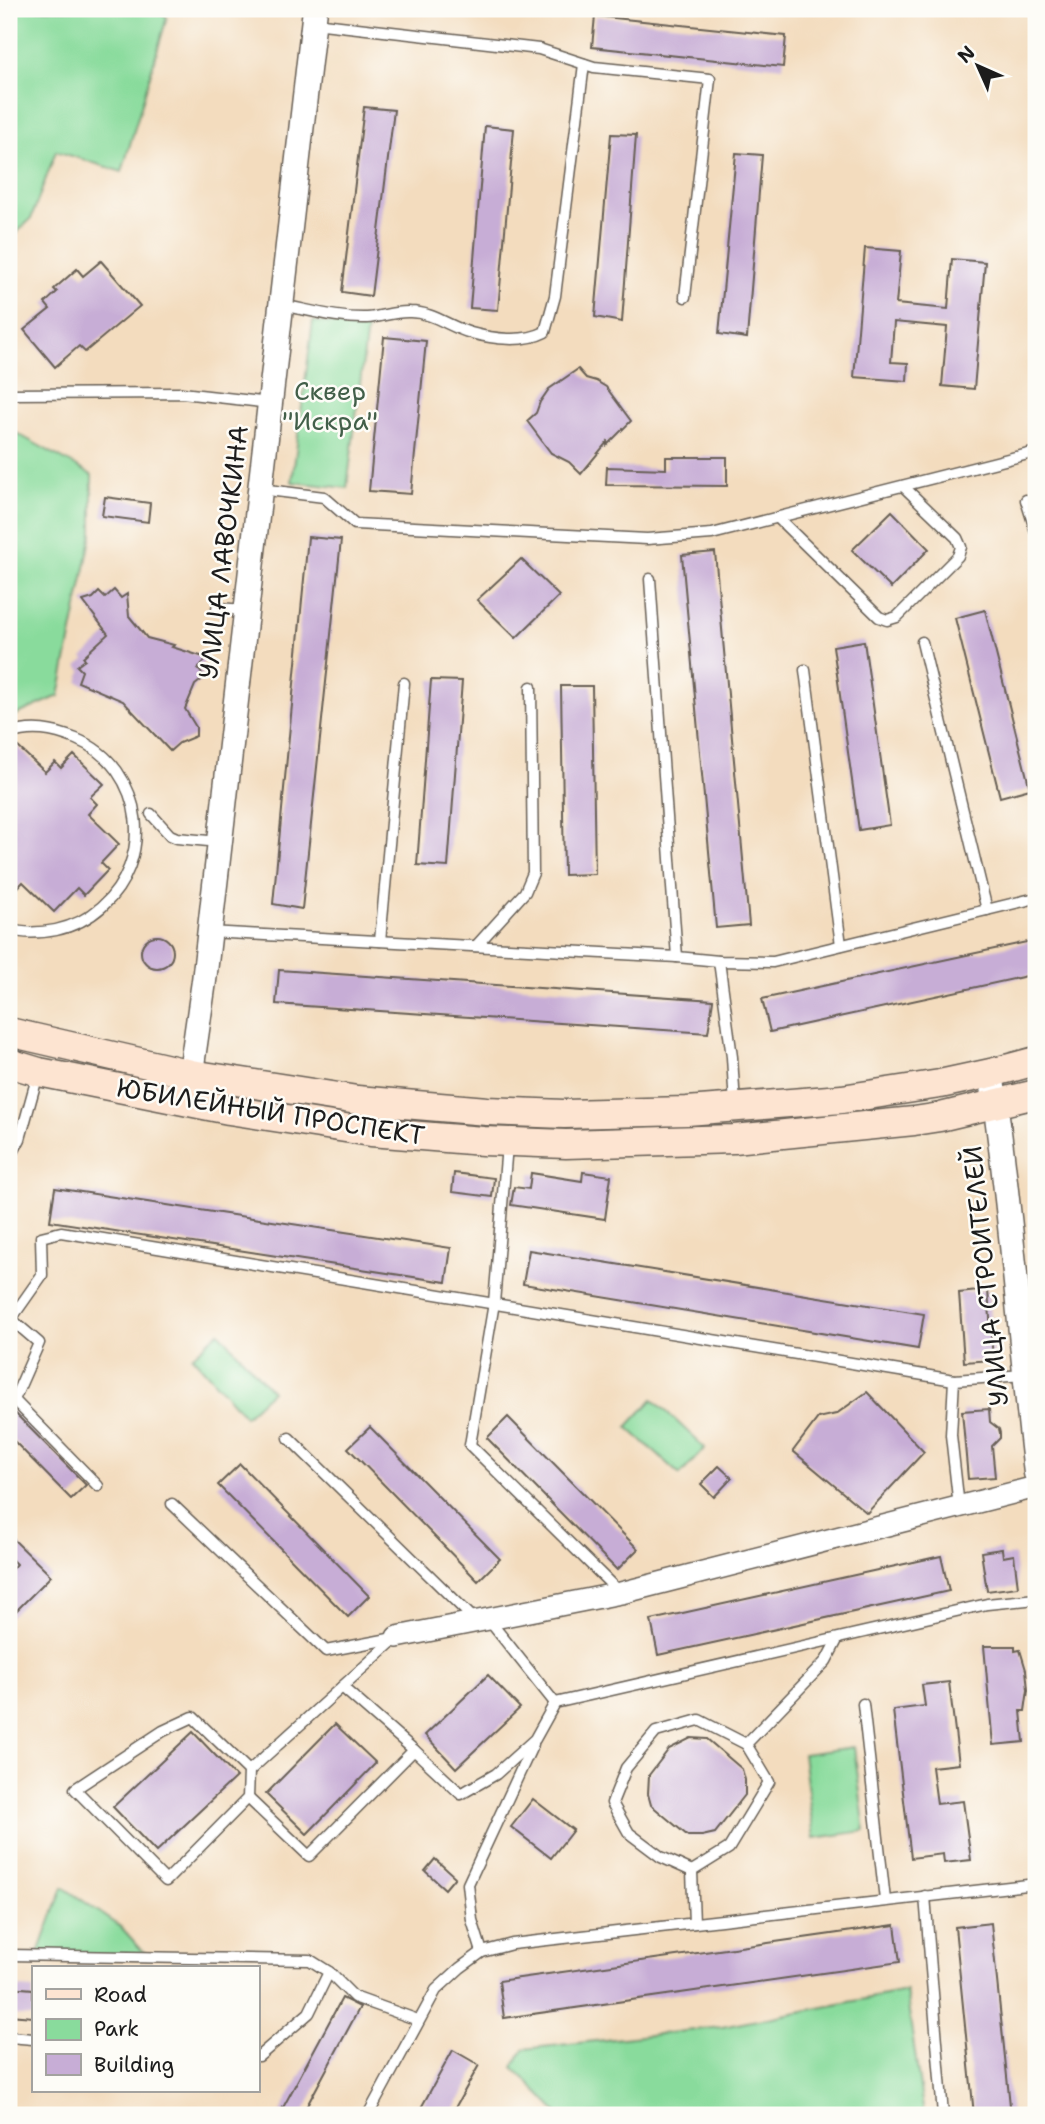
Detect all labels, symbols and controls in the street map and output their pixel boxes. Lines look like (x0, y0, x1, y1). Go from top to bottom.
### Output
north arrow (944, 32, 1014, 102)
text: N (952, 40, 980, 68)
park label: Сквер "Искра" (282, 373, 378, 438)
street label: УЛИЦА ЛАВОЧКИНА (190, 423, 256, 681)
street label: ЮБИЛЕЙНЫЙ ПРОСПЕКТ (115, 1069, 427, 1153)
street label: УЛИЦА СТРОИТЕЛЕЙ (954, 1144, 1016, 1408)
legend (32, 1966, 259, 2092)
text: Road (94, 1981, 147, 2009)
text: Park (94, 2015, 139, 2043)
text: Building (94, 2051, 174, 2079)

